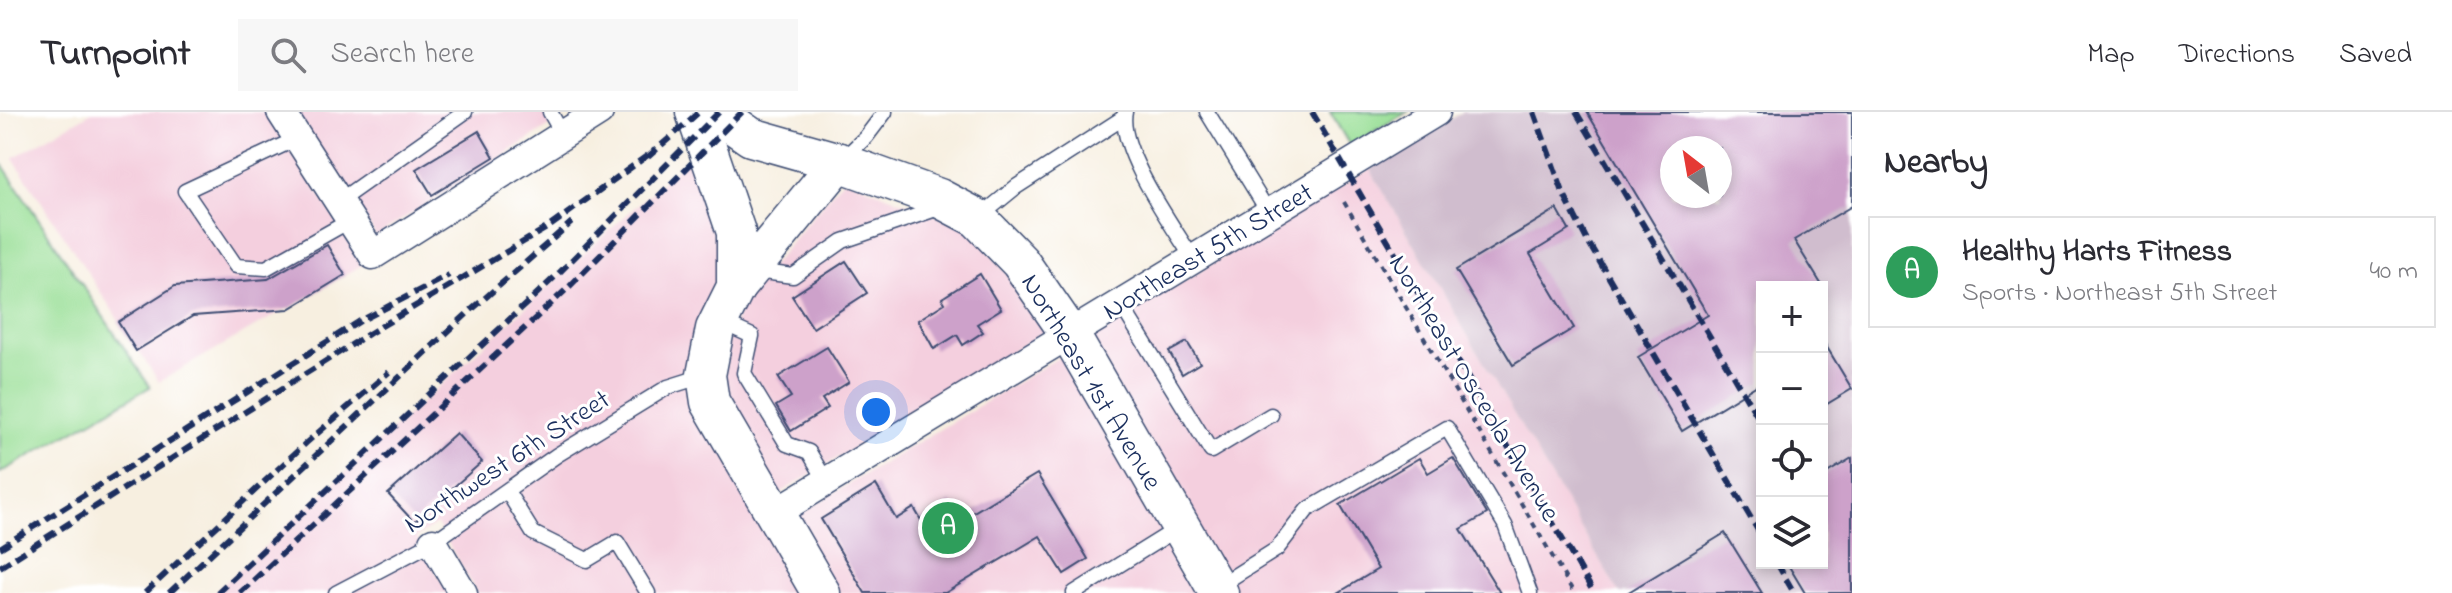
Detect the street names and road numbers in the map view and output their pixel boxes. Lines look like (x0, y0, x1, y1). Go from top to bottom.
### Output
street label: Northeast 5th Street (1096, 174, 1322, 332)
street label: Northeast Osceola Avenue (1377, 247, 1569, 530)
street label: Northeast 1st Avenue (1009, 267, 1171, 499)
street label: Northwest 6th Street (397, 381, 619, 545)

